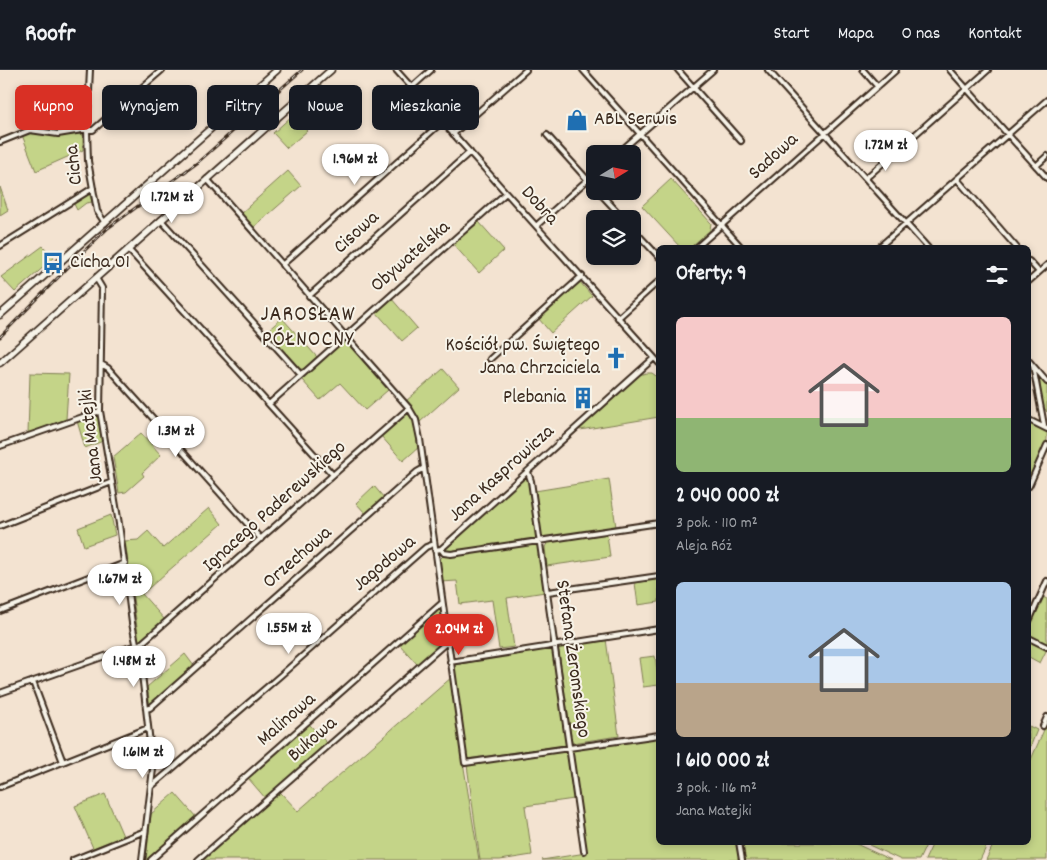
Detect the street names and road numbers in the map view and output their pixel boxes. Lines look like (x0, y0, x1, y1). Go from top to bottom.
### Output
street label: Sadowa (743, 127, 806, 187)
street label: Cicha (59, 143, 91, 186)
street label: Dobra (514, 180, 565, 232)
street label: Cisowa (328, 204, 387, 261)
street label: Obywatelska (365, 214, 457, 300)
street label: Jana Matejki (72, 387, 112, 484)
street label: Jana Kasprowicza (443, 418, 562, 529)
street label: Ignacego Paderewskiego (197, 435, 353, 579)
street label: Orzechowa (257, 520, 339, 596)
street label: Jagodowa (347, 529, 423, 599)
street label: Stefana Żeromskiego (547, 578, 597, 740)
street label: Malinowa (251, 686, 323, 754)
street label: Bukowa (282, 710, 344, 769)

